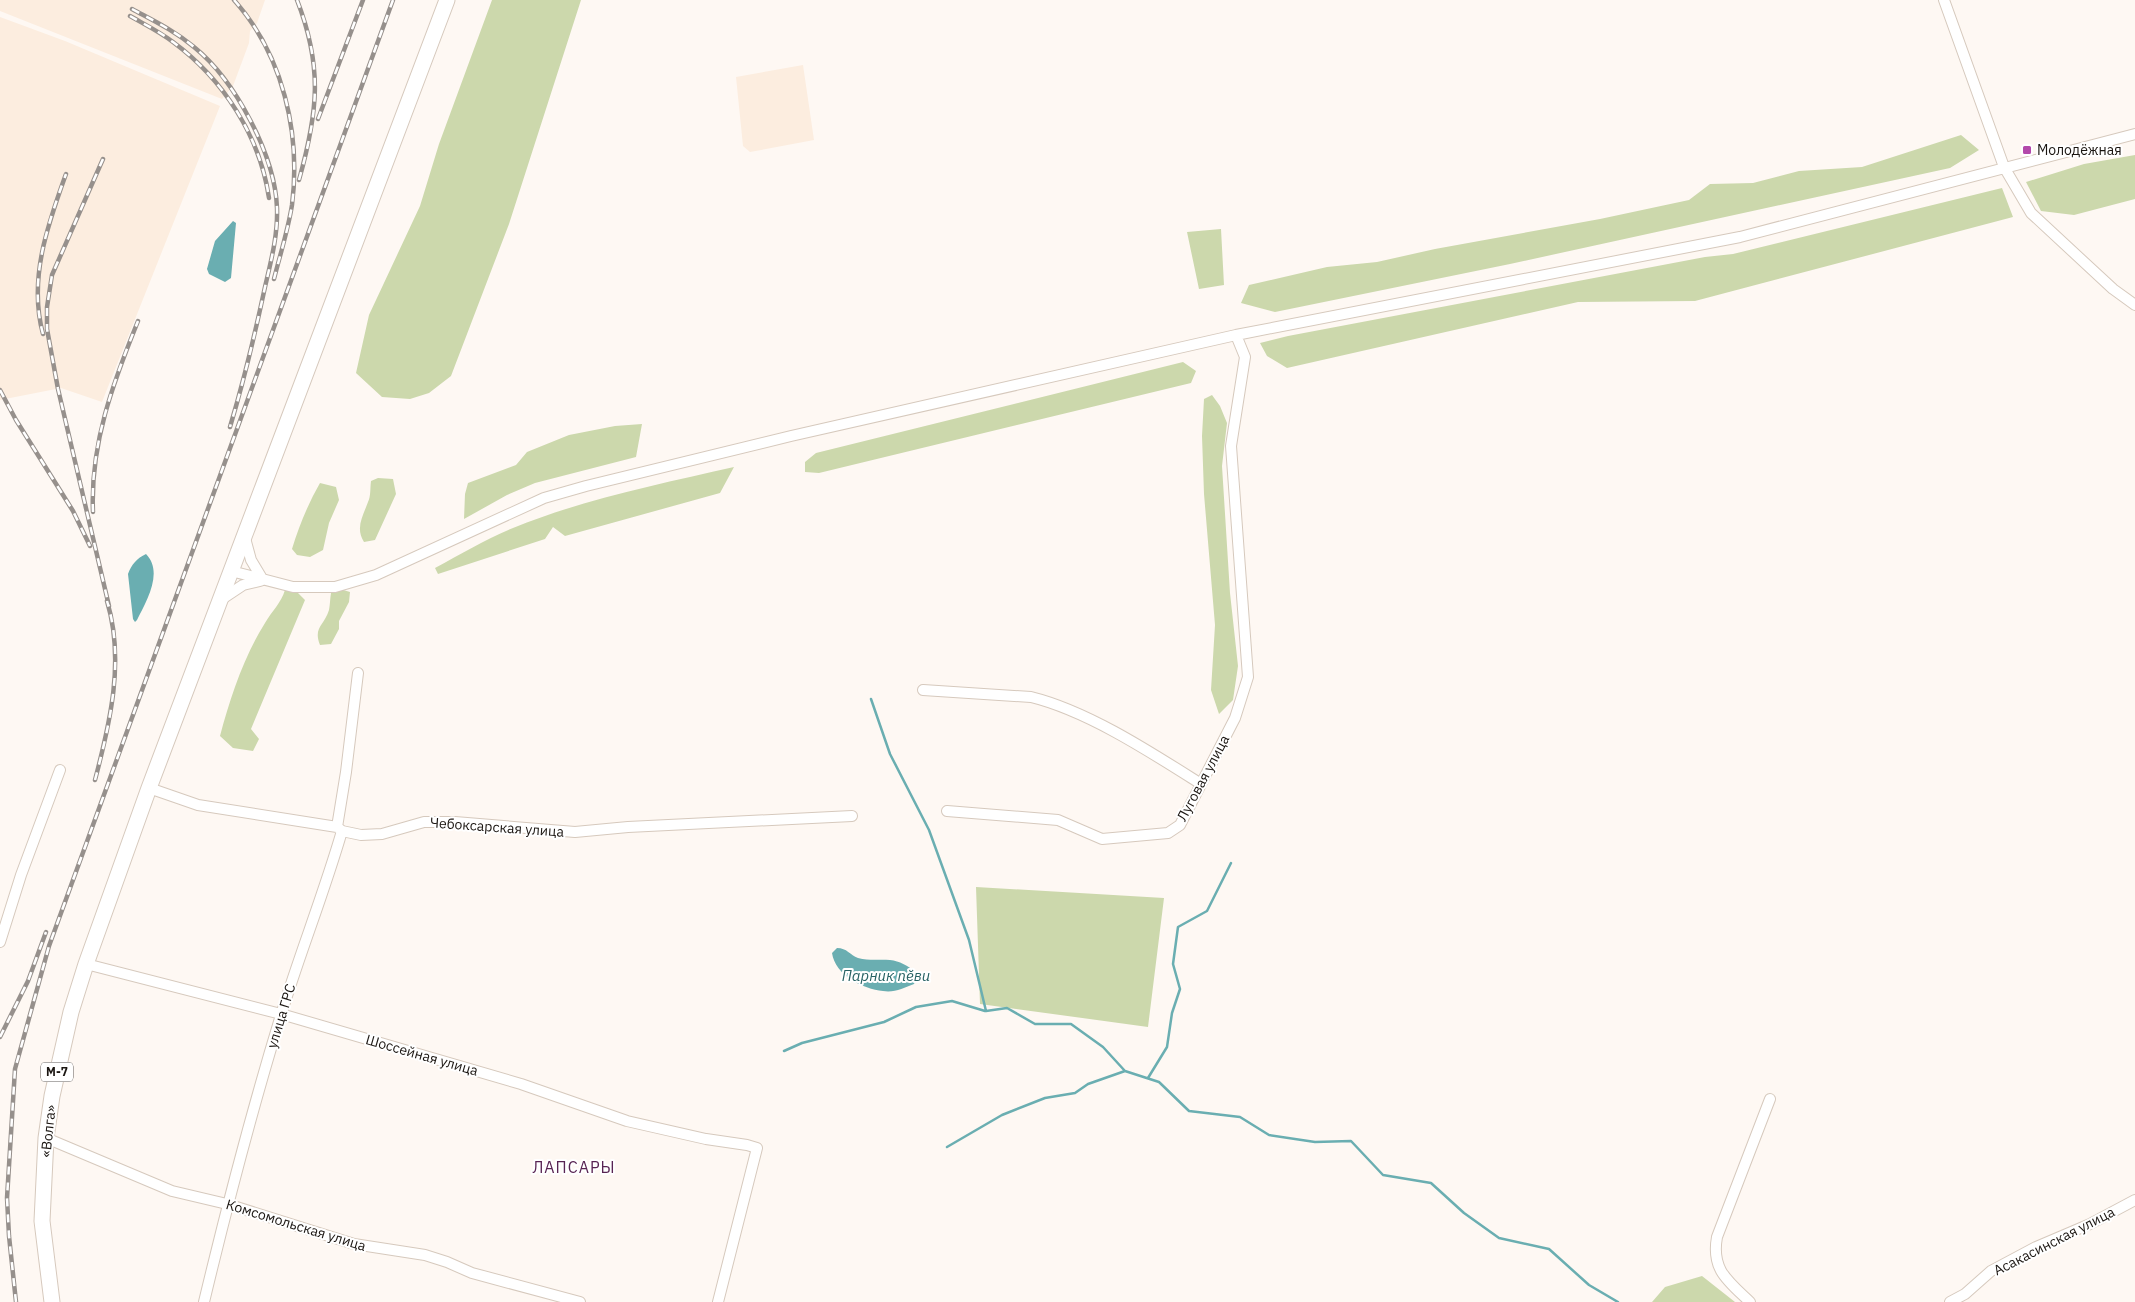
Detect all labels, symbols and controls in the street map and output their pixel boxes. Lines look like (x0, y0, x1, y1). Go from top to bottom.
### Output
place label: Молодёжная (2037, 141, 2122, 159)
marker: Молодёжная (2021, 144, 2033, 156)
street label: Луговая улица (1173, 731, 1233, 824)
street label: Чебоксарская улица (429, 813, 565, 841)
water label: Парник пӗви (842, 966, 930, 985)
street label: улица ГРС (263, 981, 299, 1050)
street label: Шоссейная улица (364, 1030, 481, 1080)
road number: М-7 (41, 1062, 73, 1082)
street label: «Волга» (36, 1104, 60, 1158)
district label: ЛАПСАРЫ (532, 1157, 616, 1177)
street label: Комсомольская улица (224, 1195, 369, 1255)
street label: Асакасинская улица (1990, 1202, 2118, 1279)

